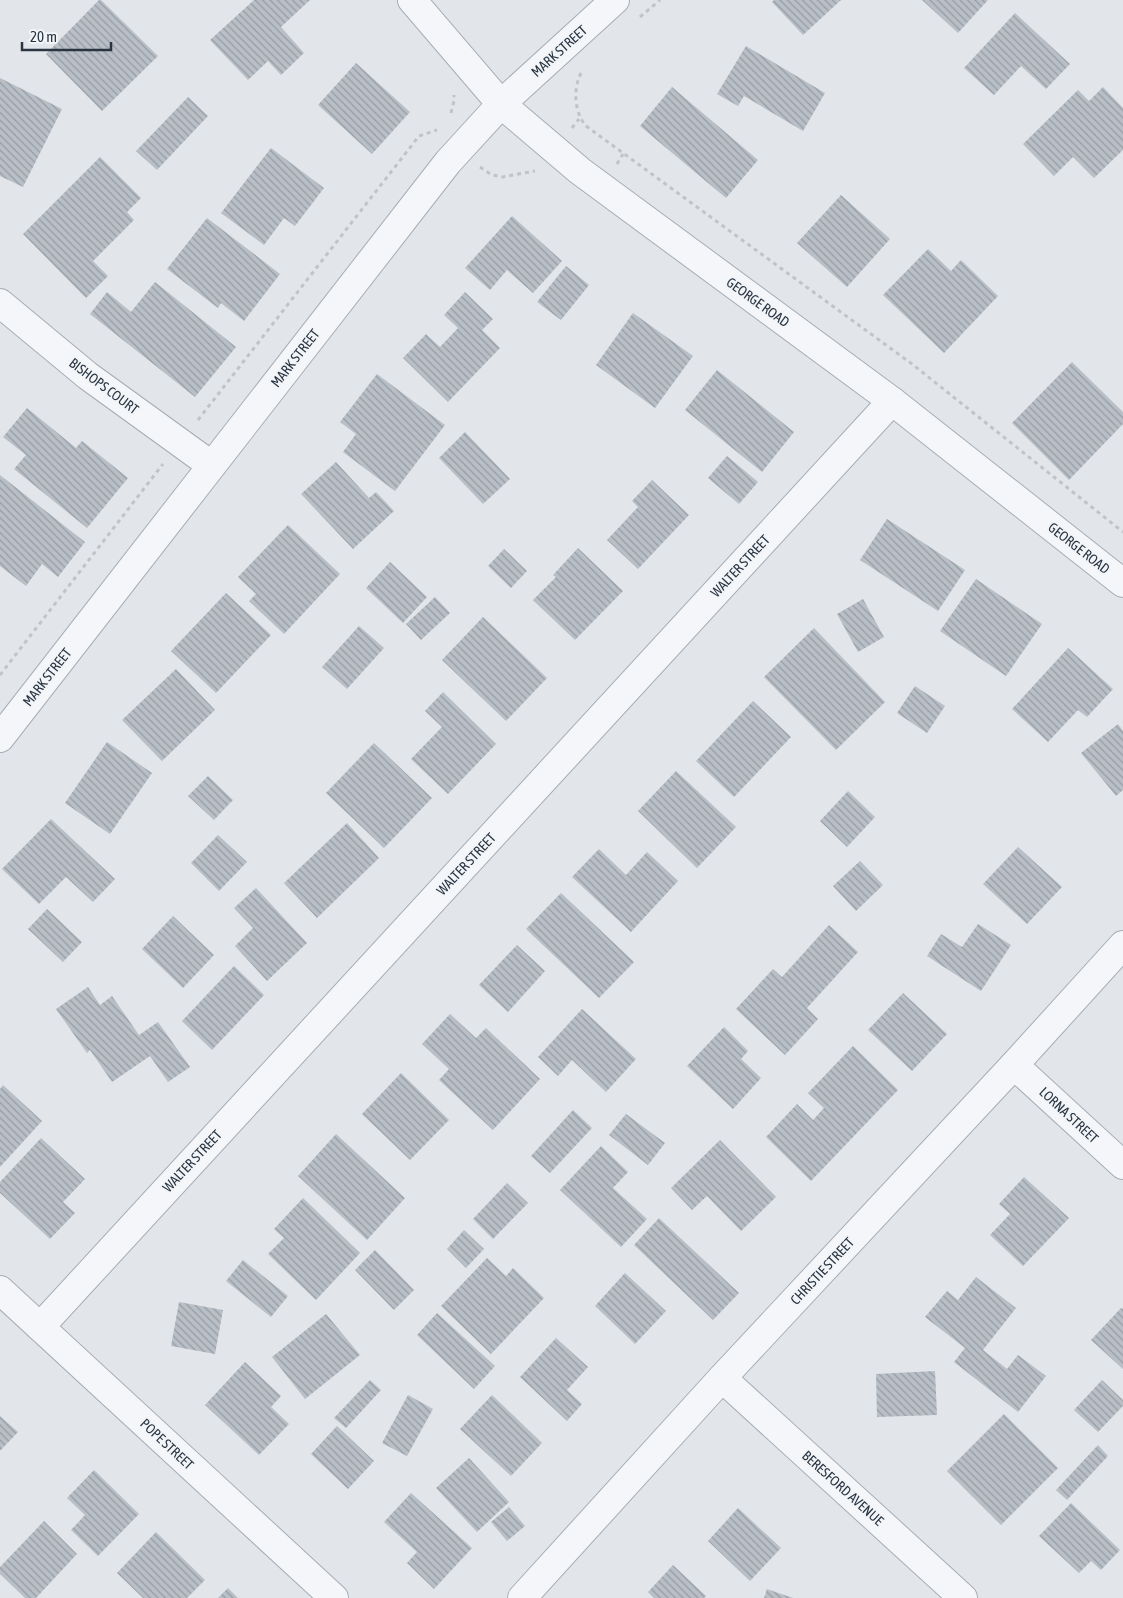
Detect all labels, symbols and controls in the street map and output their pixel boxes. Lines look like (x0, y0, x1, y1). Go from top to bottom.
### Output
scale bar (22, 20, 111, 52)
street label: MARK STREET (528, 22, 590, 80)
text: 20 m (30, 28, 57, 45)
street label: GEORGE ROAD (724, 274, 793, 330)
street label: MARK STREET (267, 326, 323, 390)
street label: BISHOPS COURT (66, 355, 142, 417)
street label: GEORGE ROAD (1045, 519, 1113, 577)
street label: WALTER STREET (707, 532, 773, 600)
street label: MARK STREET (19, 645, 75, 709)
street label: WALTER STREET (433, 830, 499, 898)
street label: LORNA STREET (1036, 1084, 1102, 1146)
street label: WALTER STREET (159, 1127, 225, 1195)
street label: CHRISTIE STREET (787, 1234, 857, 1308)
street label: POPE STREET (137, 1415, 197, 1473)
street label: BERESFORD AVENUE (799, 1447, 887, 1529)

